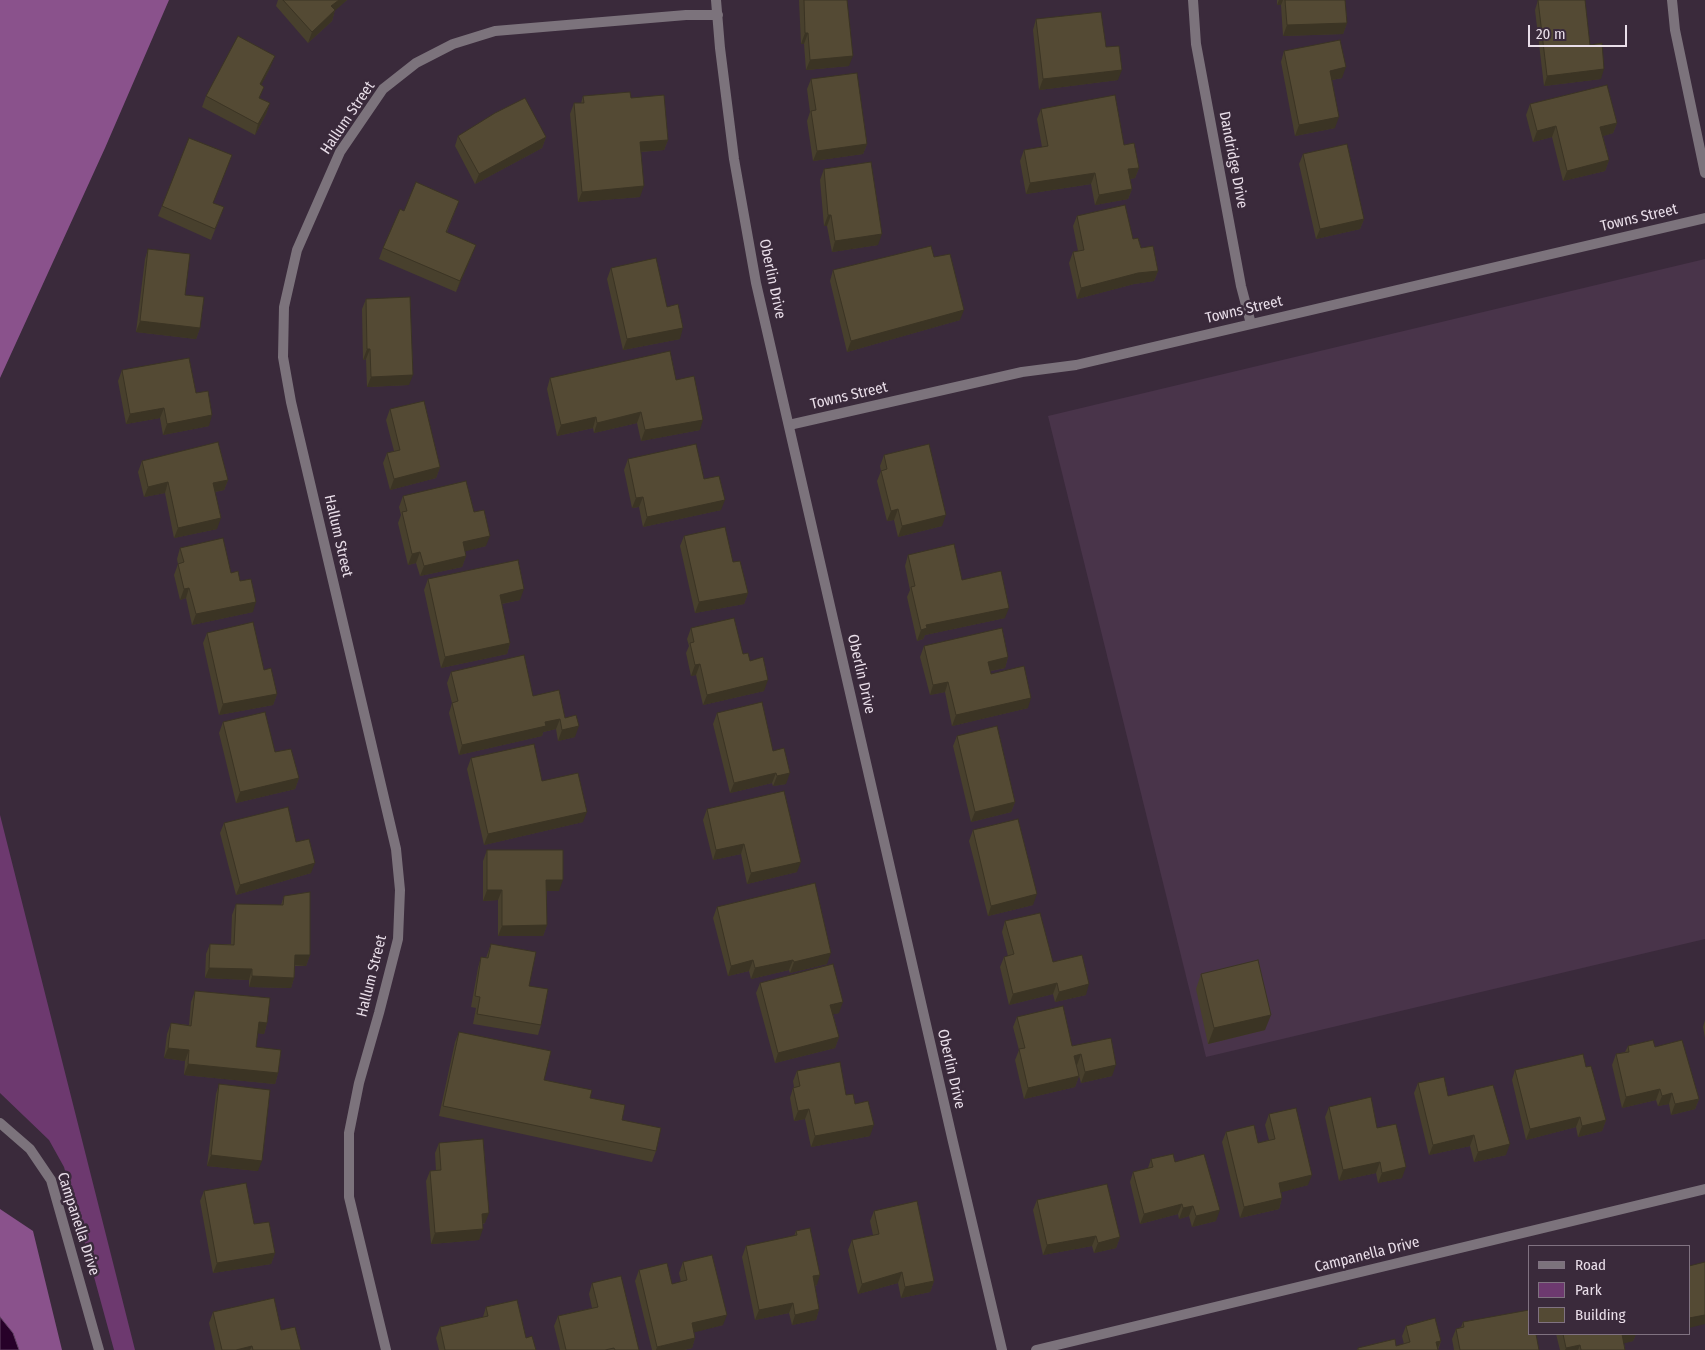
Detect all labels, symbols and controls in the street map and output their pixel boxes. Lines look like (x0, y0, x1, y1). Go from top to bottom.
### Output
scale bar (1530, 15, 1629, 47)
text: 20 m (1536, 25, 1566, 43)
street label: Hallum Street (317, 78, 379, 158)
street label: Dandridge Drive (1215, 110, 1251, 210)
street label: Towns Street (1599, 200, 1679, 236)
street label: Oberlin Drive (755, 238, 789, 320)
street label: Towns Street (1204, 292, 1284, 328)
street label: Towns Street (809, 378, 889, 414)
street label: Hallum Street (320, 493, 356, 579)
street label: Oberlin Drive (843, 633, 879, 715)
street label: Hallum Street (353, 933, 391, 1019)
street label: Oberlin Drive (933, 1028, 969, 1110)
street label: Campanella Drive (53, 1170, 103, 1278)
street label: Campanella Drive (1313, 1233, 1421, 1277)
legend (1528, 1245, 1690, 1335)
text: Road (1575, 1256, 1606, 1274)
text: Park (1575, 1281, 1602, 1299)
text: Building (1575, 1306, 1626, 1324)

